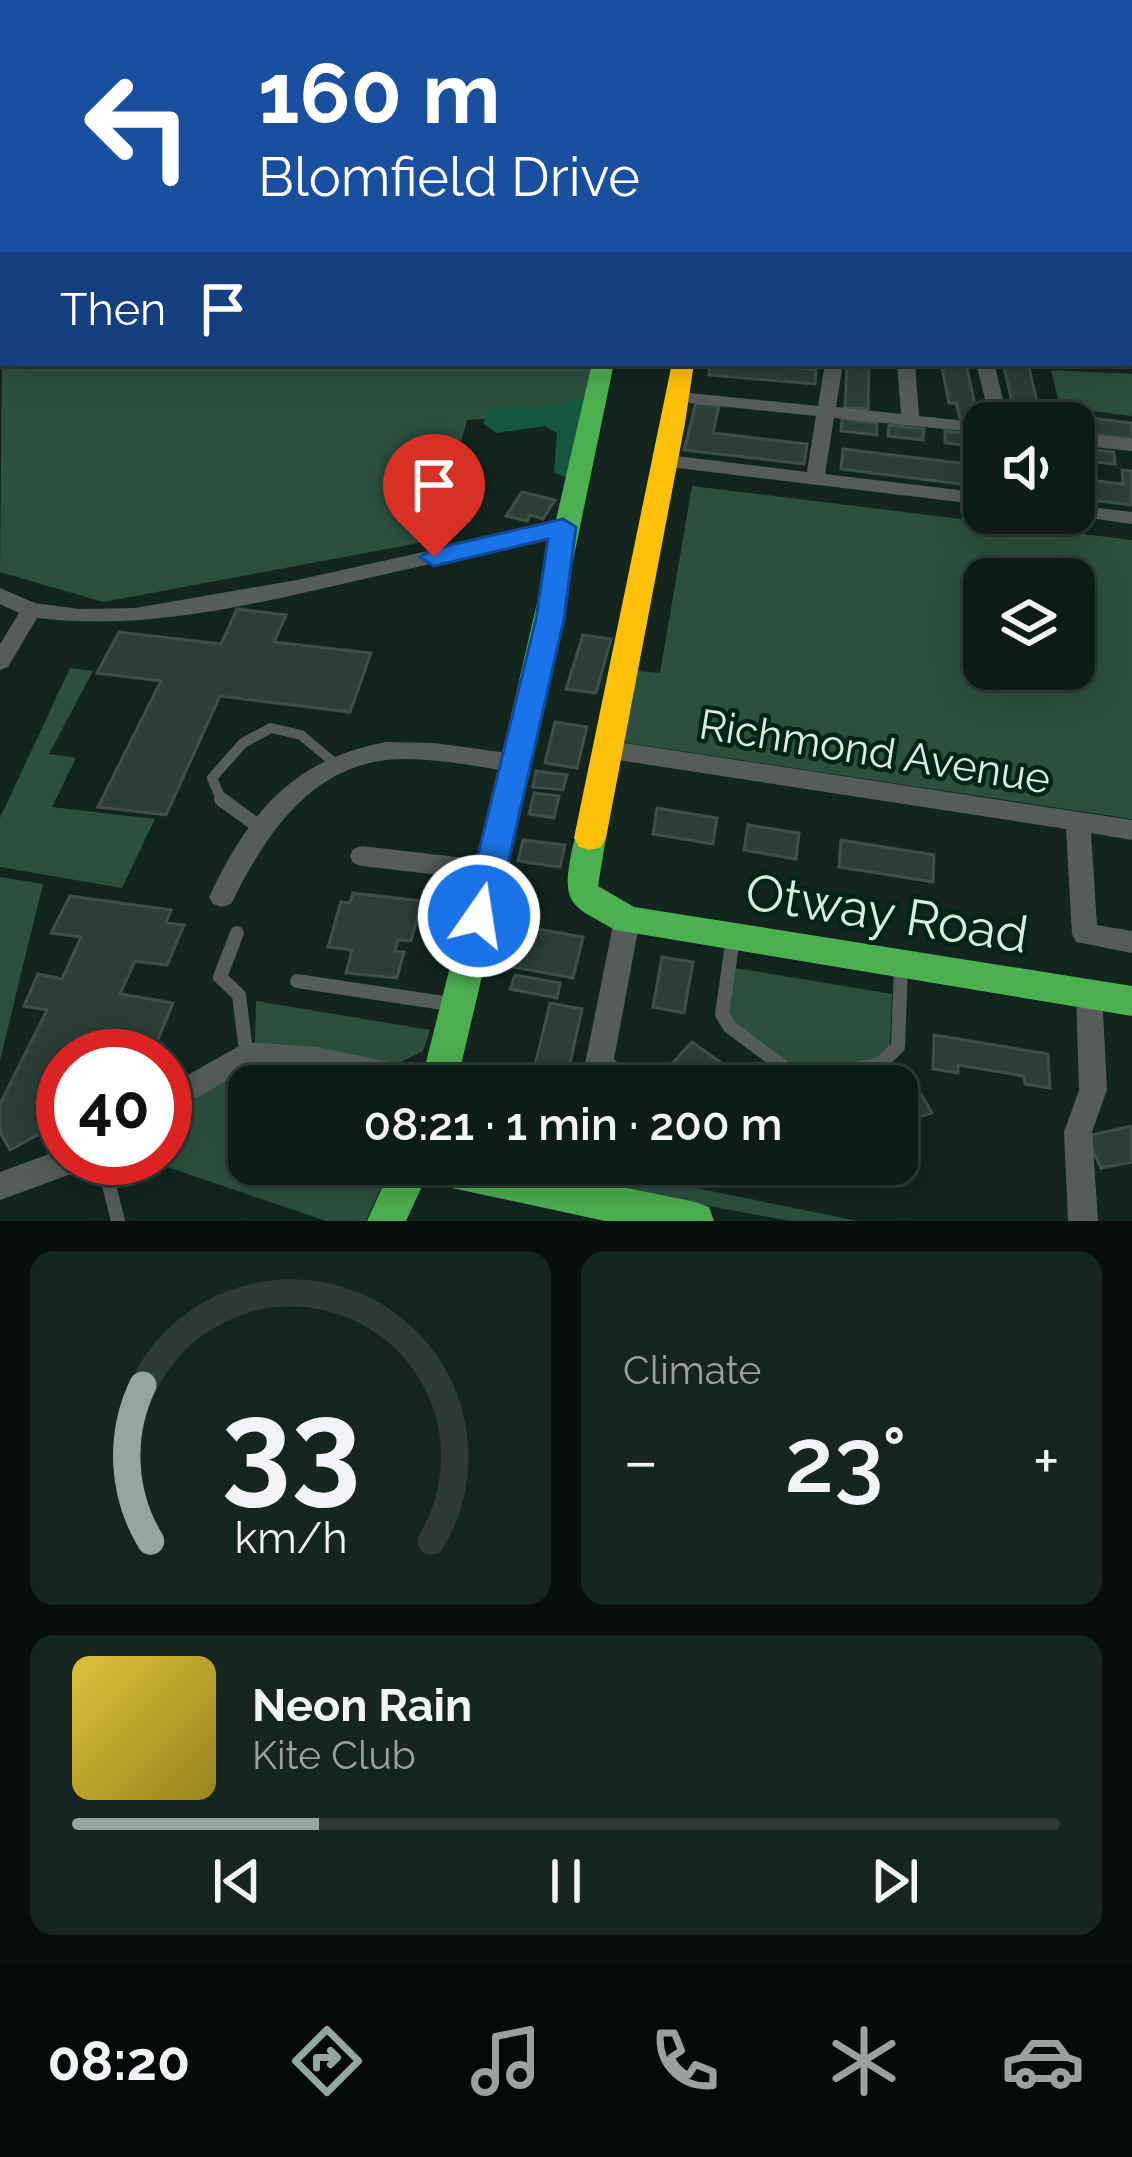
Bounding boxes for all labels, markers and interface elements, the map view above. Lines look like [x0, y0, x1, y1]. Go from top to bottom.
text: 160 m [258, 44, 500, 143]
icon: left [60, 48, 216, 204]
text: Blomfield Drive [258, 145, 640, 209]
icon: arrive [190, 276, 256, 342]
text: Then [60, 283, 166, 336]
map controls [963, 402, 1095, 690]
button: sound [963, 402, 1095, 534]
pin [383, 434, 485, 557]
icon: arrive [401, 452, 467, 518]
button: layers [963, 558, 1095, 690]
street label: Richmond Avenue [696, 700, 1054, 803]
position arrow [416, 853, 542, 979]
street label: Otway Road [742, 861, 1032, 965]
speed limit sign: 40 [36, 1029, 192, 1185]
text: 08:21 · 1 min · 200 m [364, 1098, 782, 1151]
text: Climate [623, 1347, 761, 1393]
text: 33 [221, 1373, 360, 1519]
text: 23° [785, 1407, 907, 1513]
text: − [623, 1422, 659, 1499]
text: + [1033, 1422, 1060, 1499]
text: km/h [234, 1513, 347, 1563]
text: Neon Rain [252, 1679, 472, 1732]
text: Kite Club [252, 1732, 416, 1778]
icon: previous [204, 1848, 270, 1914]
icon: pause [533, 1848, 599, 1914]
icon: next [862, 1848, 928, 1914]
icon: directions [285, 2019, 369, 2103]
icon: music [464, 2019, 548, 2103]
icon: phone [643, 2019, 727, 2103]
icon: climate [822, 2019, 906, 2103]
icon: car [1001, 2019, 1085, 2103]
text: 08:20 [47, 2029, 190, 2093]

